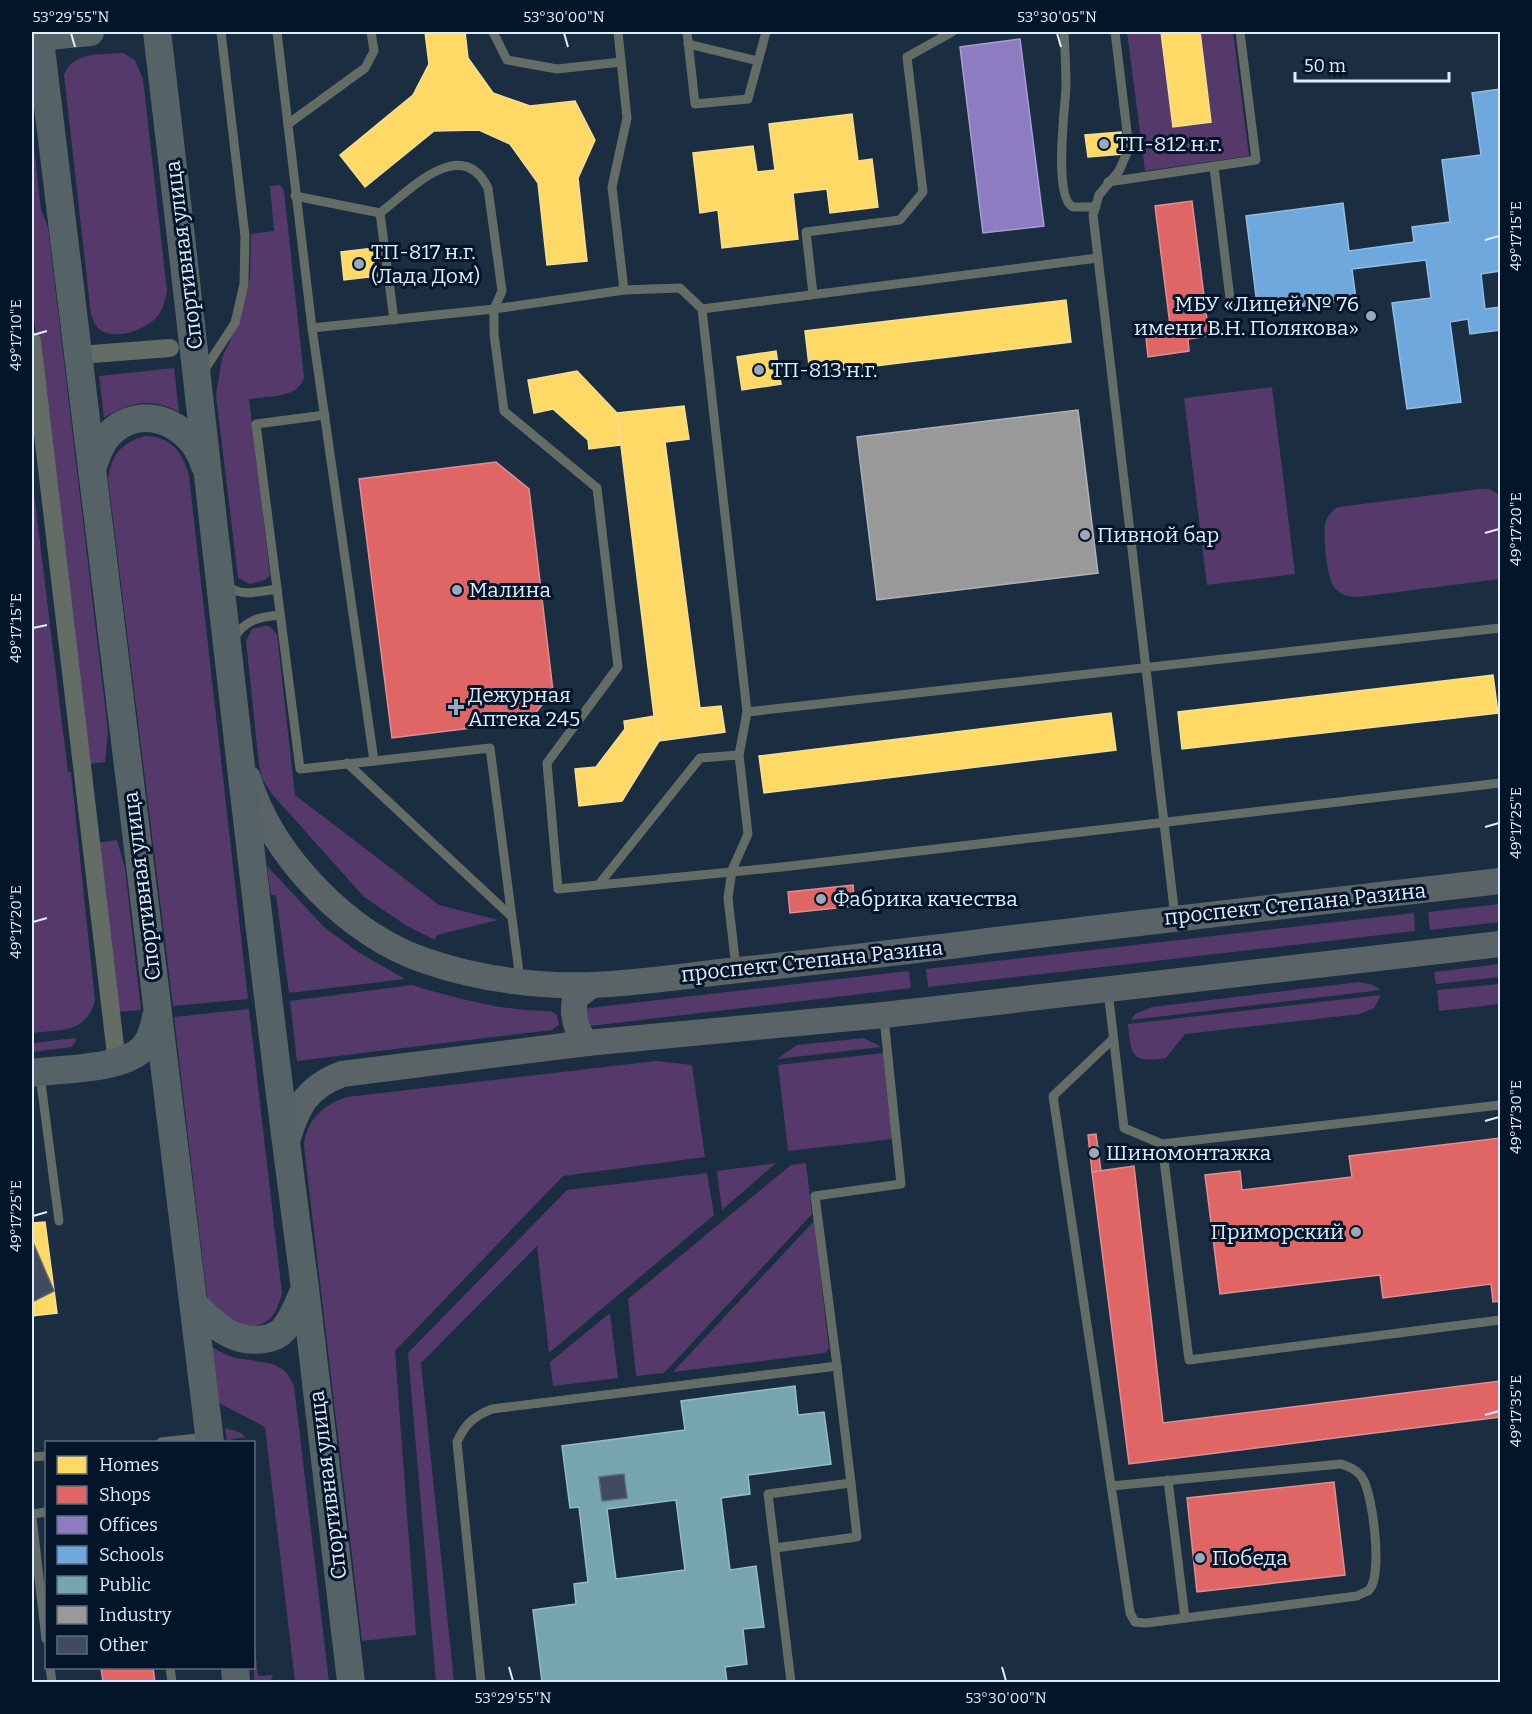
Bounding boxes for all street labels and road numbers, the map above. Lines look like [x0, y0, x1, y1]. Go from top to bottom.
street label: Спортивная улица [159, 159, 208, 351]
street label: Спортивная улица [117, 790, 166, 982]
street label: проспект Степана Разина [1163, 877, 1428, 931]
street label: проспект Степана Разина [680, 934, 945, 988]
street label: Спортивная улица [303, 1389, 352, 1581]

